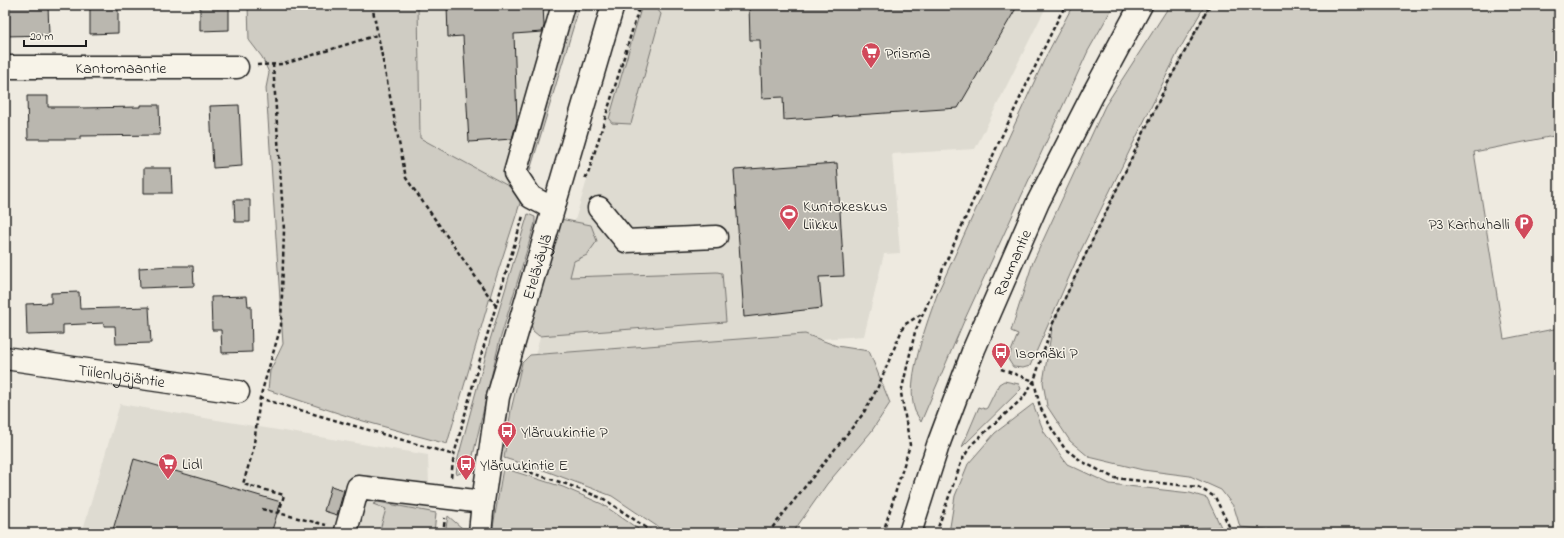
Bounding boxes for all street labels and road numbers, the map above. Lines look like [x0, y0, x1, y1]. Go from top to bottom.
street label: Kantomaantie [75, 57, 167, 81]
street label: Raumantie [988, 225, 1039, 301]
street label: Eteläväylä [517, 232, 559, 303]
street label: Tiilenlyöjäntie [76, 359, 167, 395]

